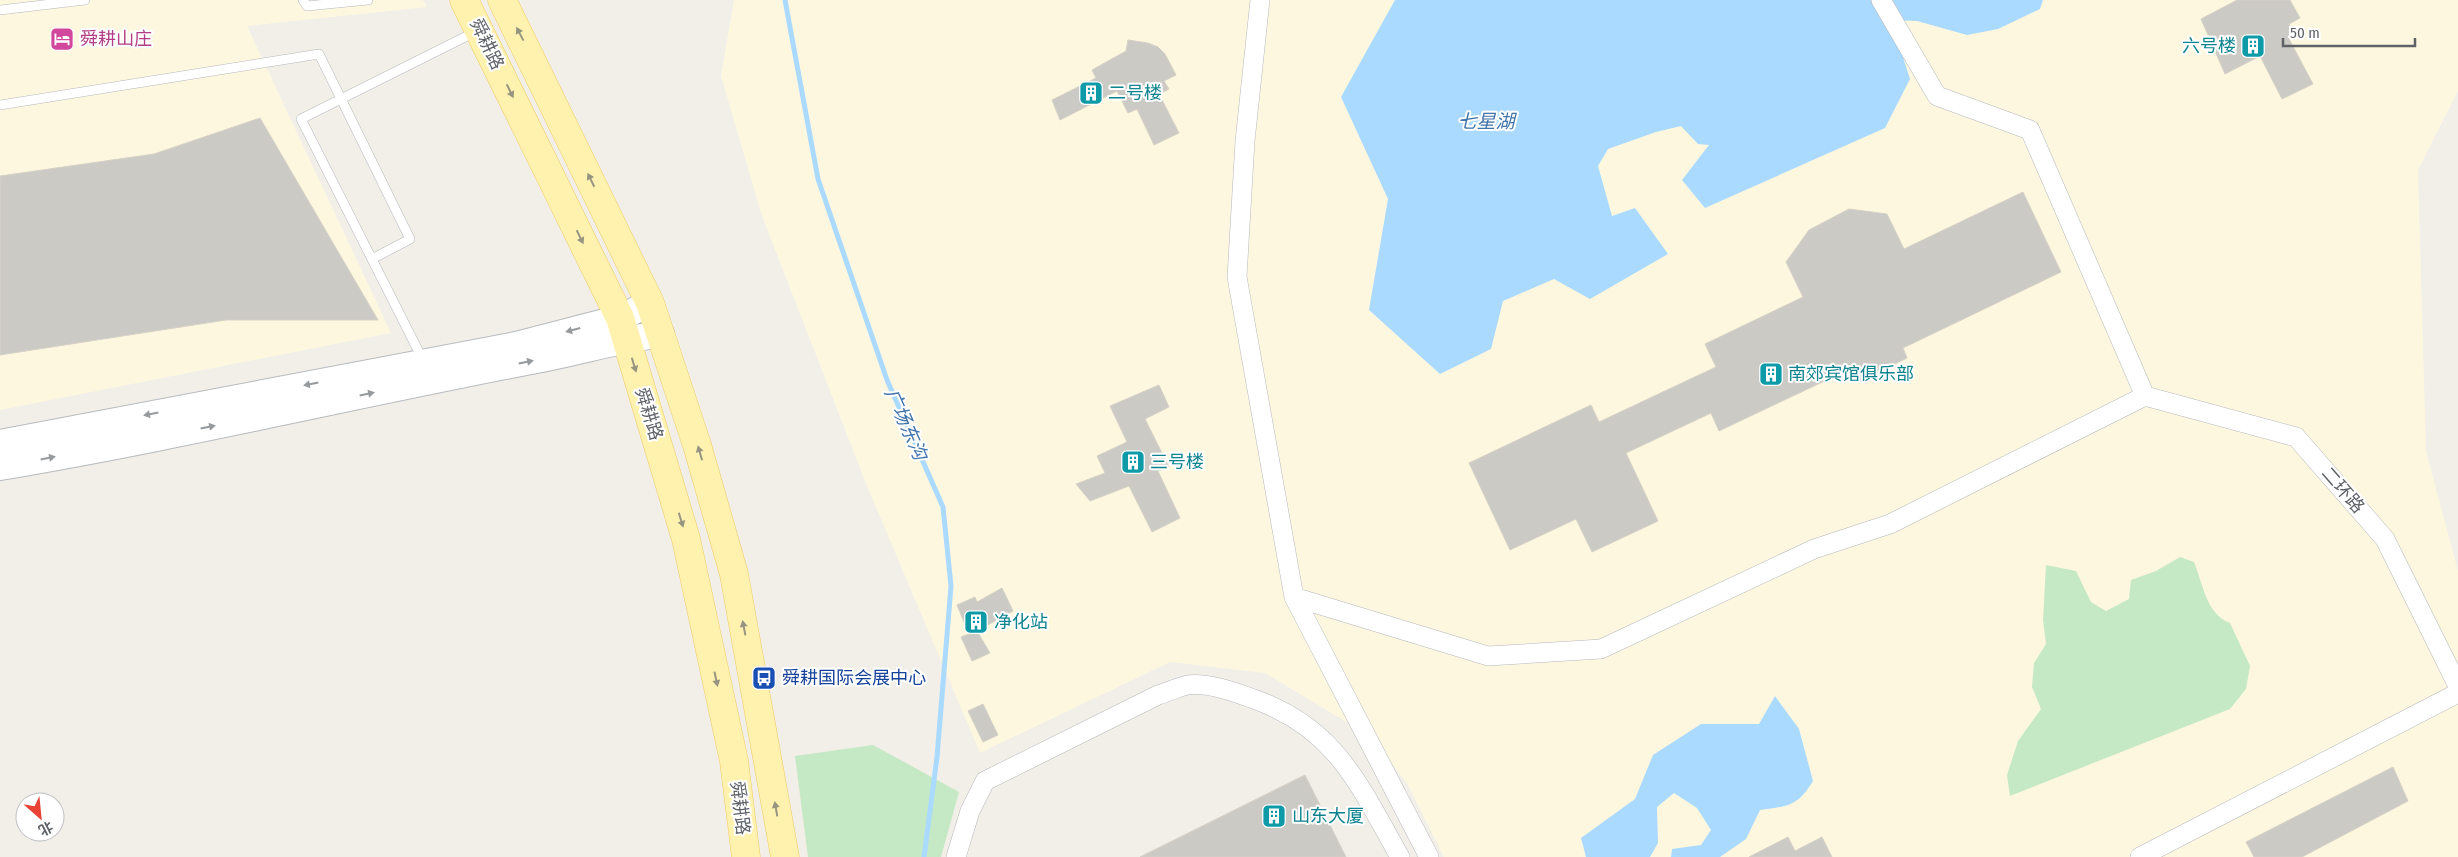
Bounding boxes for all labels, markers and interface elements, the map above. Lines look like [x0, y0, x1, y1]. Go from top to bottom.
street label: 舜耕路 [465, 15, 509, 73]
scale bar [2283, 15, 2416, 47]
text: 50 m [2290, 24, 2320, 42]
hotel icon: 舜耕山庄 [49, 26, 75, 52]
one-way arrow [516, 27, 524, 41]
place label: 舜耕山庄 [80, 28, 152, 50]
building icon: 六号楼 [2240, 33, 2266, 59]
place label: 六号楼 [2182, 35, 2236, 57]
building icon: 二号楼 [1078, 80, 1104, 106]
place label: 二号楼 [1108, 82, 1162, 104]
one-way arrow [505, 83, 514, 98]
water label: 七星湖 [1457, 110, 1517, 133]
one-way arrow [587, 173, 595, 187]
one-way arrow [577, 230, 585, 244]
one-way arrow [565, 327, 580, 335]
one-way arrow [630, 357, 638, 372]
one-way arrow [518, 358, 534, 366]
building icon: 南郊宾馆俱乐部 [1758, 361, 1784, 387]
place label: 南郊宾馆俱乐部 [1788, 363, 1914, 385]
one-way arrow [302, 380, 318, 388]
street label: 舜耕路 [631, 385, 667, 443]
water label: 广场东沟 [880, 385, 933, 465]
one-way arrow [359, 390, 374, 398]
one-way arrow [143, 411, 159, 419]
one-way arrow [200, 423, 216, 431]
one-way arrow [695, 446, 703, 461]
building icon: 三号楼 [1120, 449, 1146, 475]
place label: 三号楼 [1150, 451, 1204, 473]
one-way arrow [40, 454, 56, 462]
street label: 二环路 [2317, 462, 2369, 518]
one-way arrow [677, 513, 685, 528]
building icon: 净化站 [963, 609, 989, 635]
place label: 净化站 [994, 611, 1048, 633]
one-way arrow [740, 620, 748, 635]
bus stop icon: 舜耕国际会展中心 [751, 665, 777, 691]
place label: 舜耕国际会展中心 [782, 667, 926, 689]
one-way arrow [712, 671, 720, 686]
street label: 舜耕路 [726, 780, 754, 836]
north arrow [15, 792, 65, 842]
one-way arrow [772, 801, 780, 817]
building icon: 山东大厦 [1261, 803, 1287, 829]
place label: 山东大厦 [1292, 805, 1364, 827]
text: 北 [36, 817, 56, 839]

